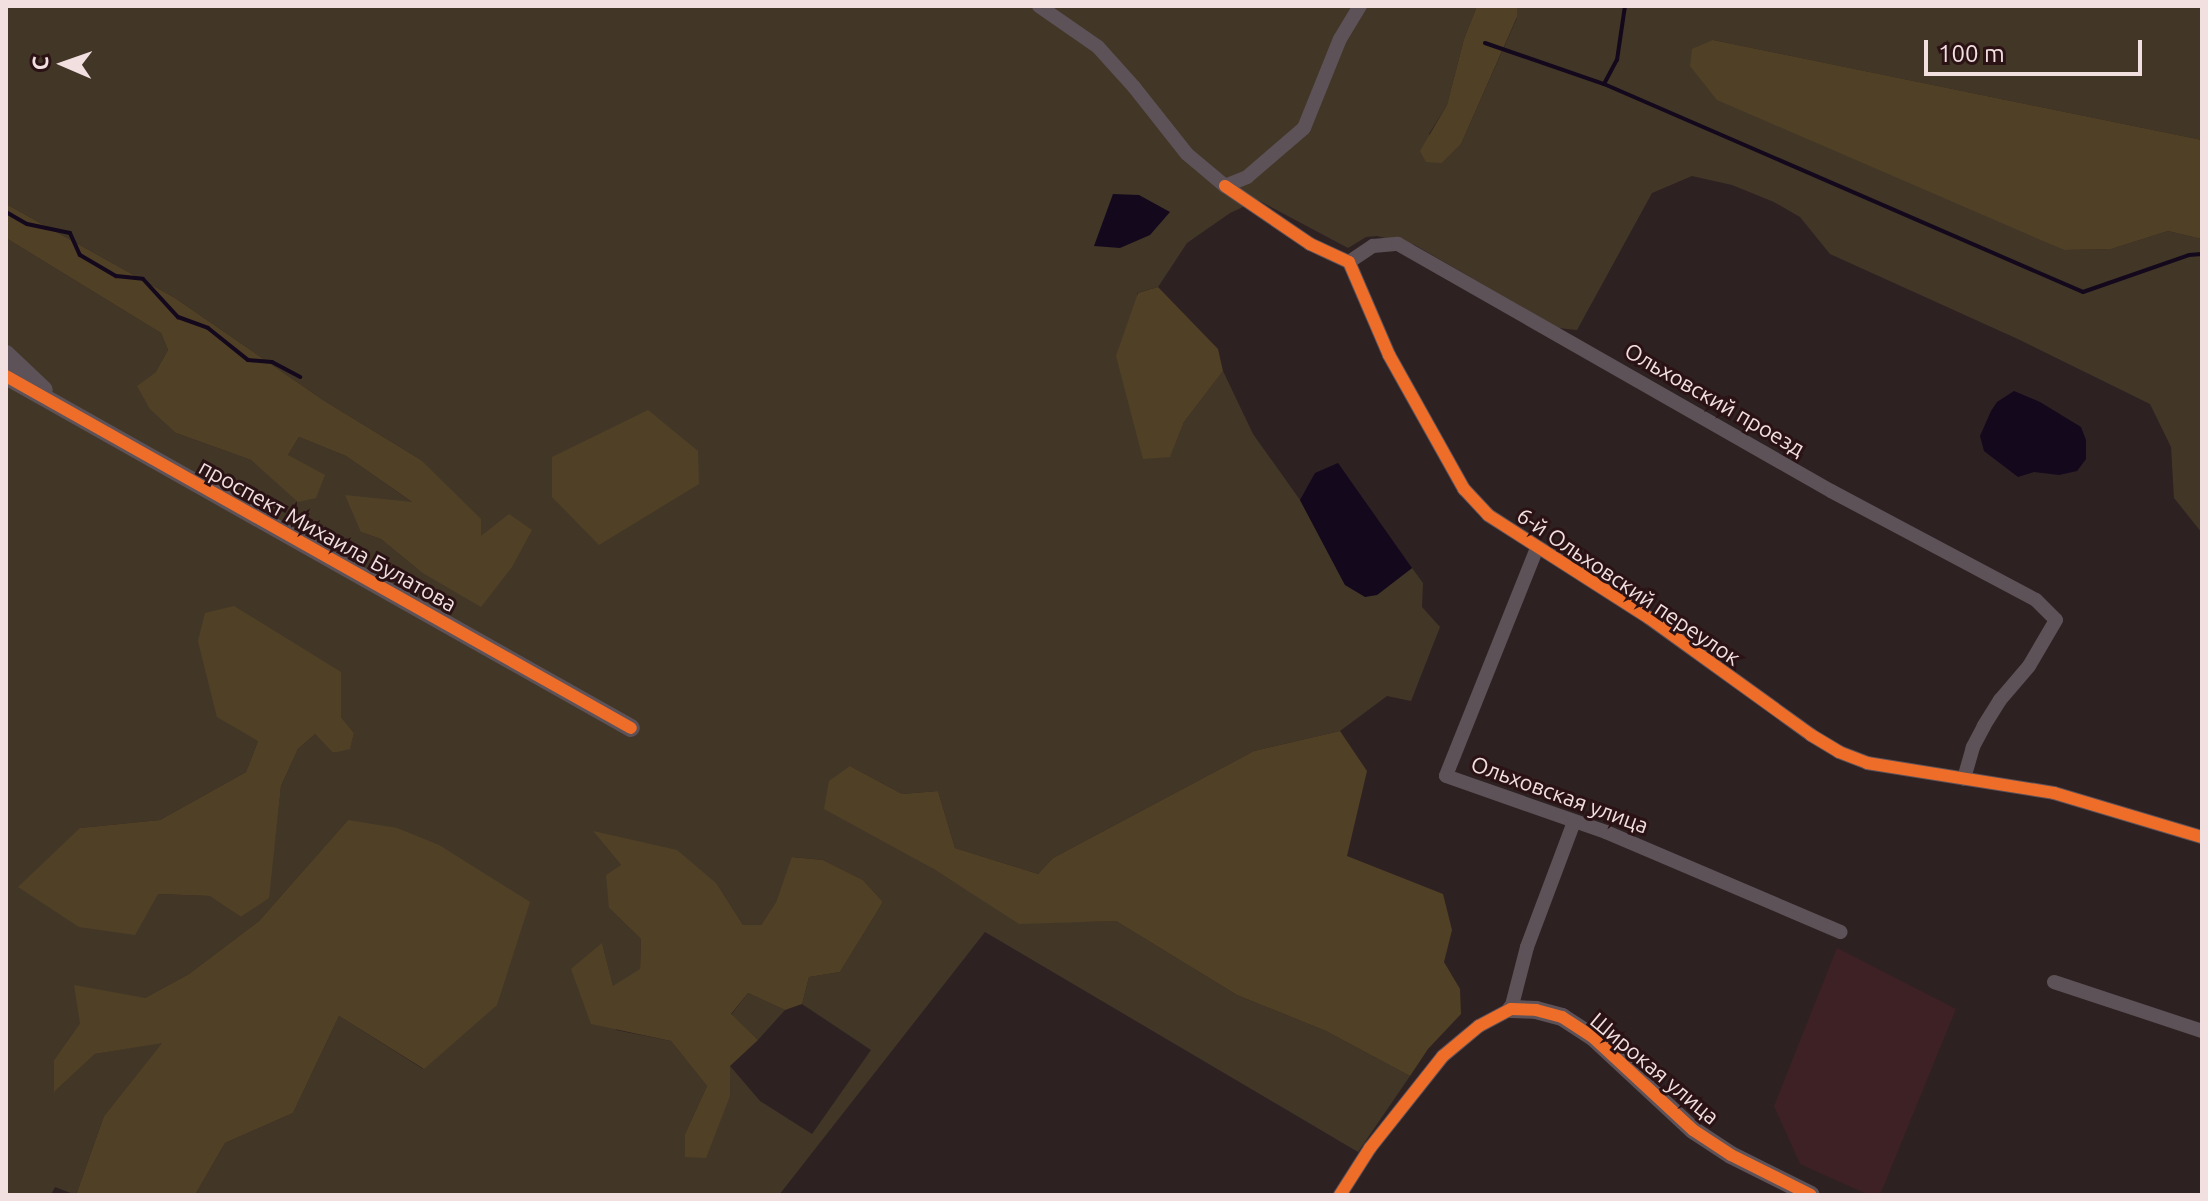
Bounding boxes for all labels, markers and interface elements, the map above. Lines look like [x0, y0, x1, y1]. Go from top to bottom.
north arrow [24, 24, 104, 104]
scale bar [1928, 24, 2146, 74]
text: 100 m [1938, 40, 2005, 67]
text: С [27, 56, 52, 71]
street label: Ольховский проезд [1620, 337, 1810, 461]
street label: проспект Михаила Булатова [195, 453, 461, 617]
street label: 6-й Ольховский переулок [1512, 501, 1746, 671]
street label: Ольховская улица [1468, 750, 1652, 838]
street label: Широкая улица [1585, 1007, 1725, 1129]

